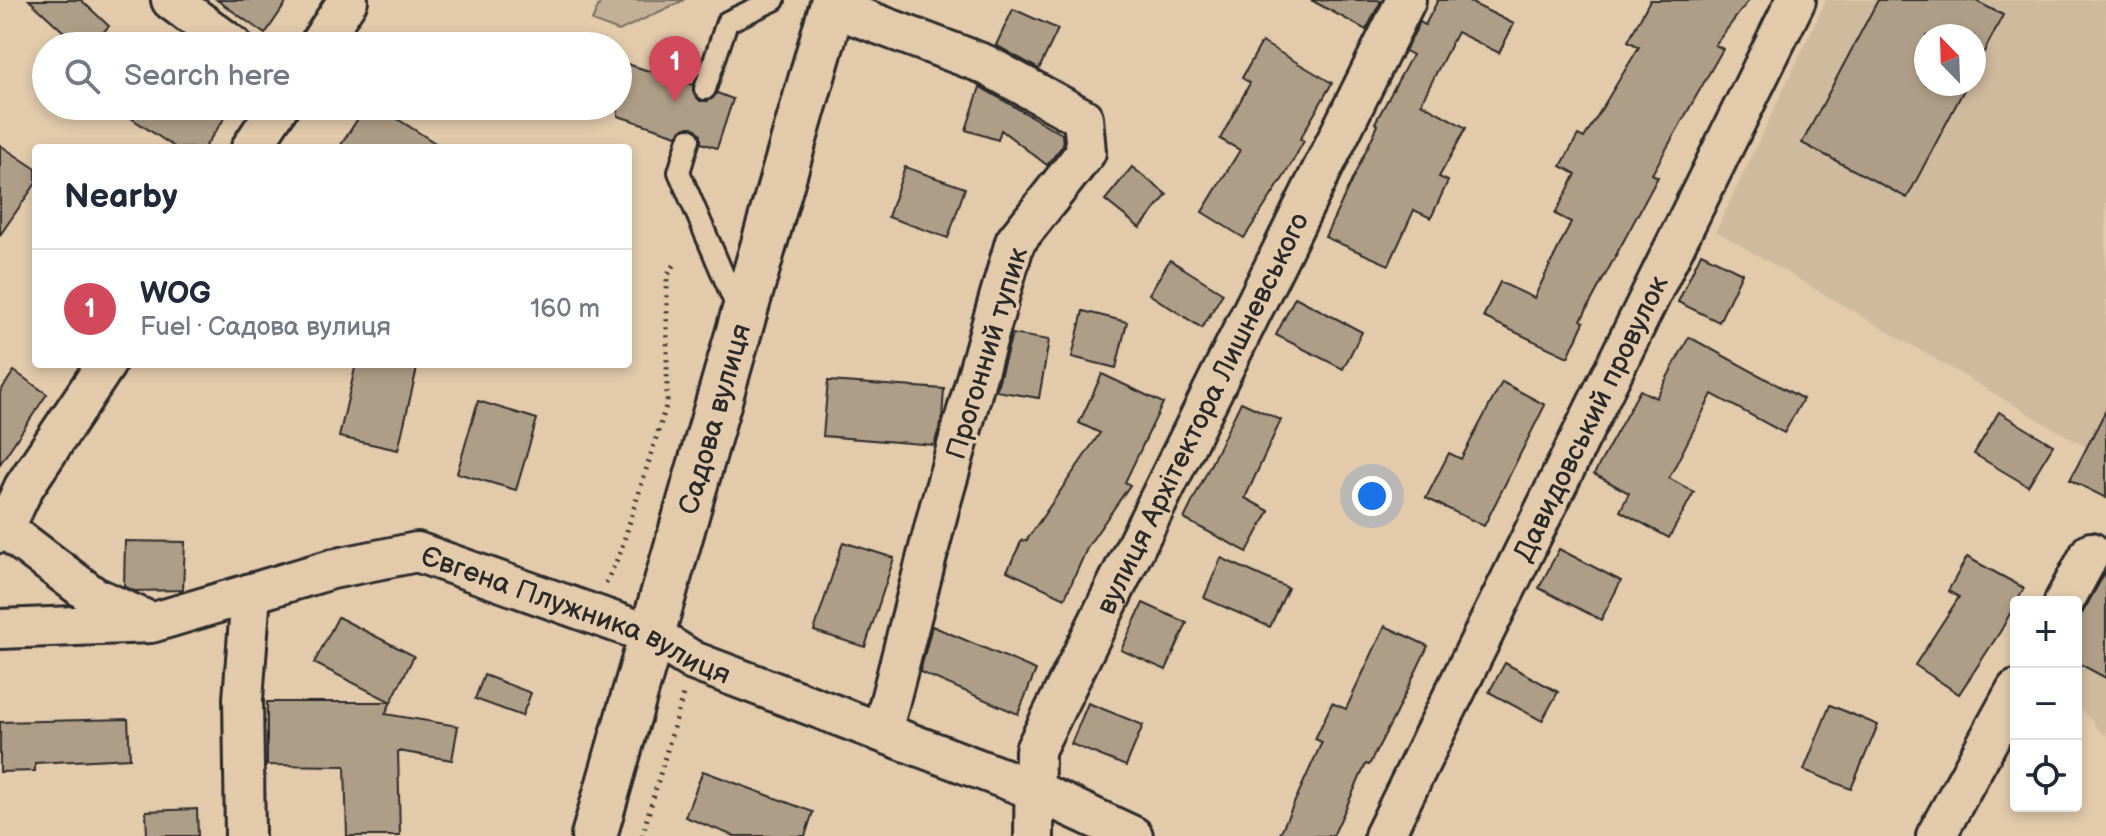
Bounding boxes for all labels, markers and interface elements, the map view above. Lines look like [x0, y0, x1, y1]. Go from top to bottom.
north arrow [1914, 24, 1986, 96]
search box [32, 32, 632, 120]
pin: 1 [649, 36, 701, 102]
icon: search [60, 54, 104, 98]
text: Search here [124, 58, 290, 94]
text: Nearby [64, 176, 178, 217]
street label: вулиця Архітектора Лишневського [1090, 207, 1316, 620]
street label: Прогонний тупик [940, 243, 1035, 463]
street label: Давидовський провулок [1507, 270, 1676, 567]
text: WOG [140, 276, 211, 312]
text: 1 [85, 294, 95, 325]
text: 160 m [530, 294, 600, 325]
text: Fuel · Садова вулиця [140, 312, 391, 343]
street label: Садова вулиця [672, 320, 758, 519]
your location [1352, 476, 1392, 516]
street label: Євгена Плужника вулиця [417, 540, 735, 692]
map controls [2010, 596, 2082, 812]
button: + [2010, 596, 2082, 668]
button: − [2010, 668, 2082, 740]
button: locate [2010, 740, 2082, 812]

